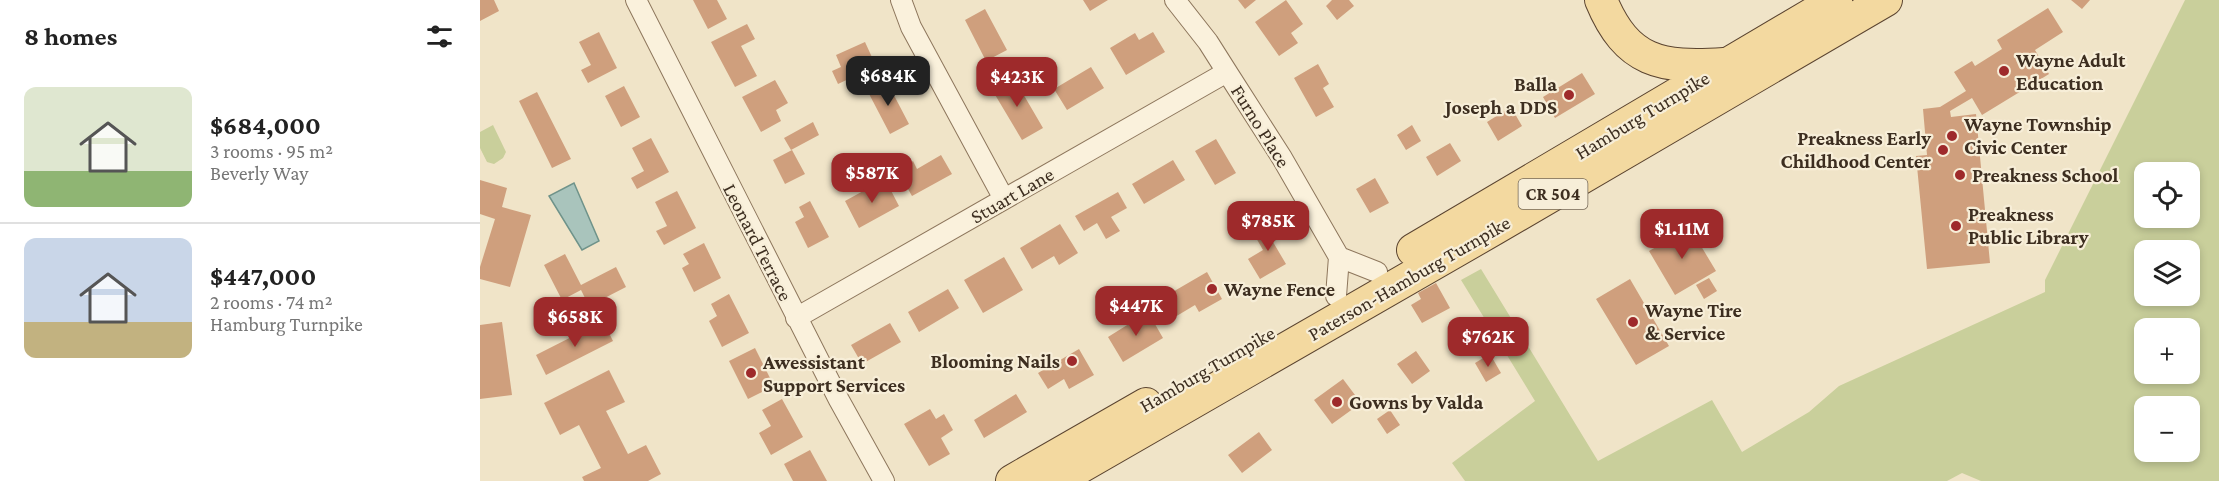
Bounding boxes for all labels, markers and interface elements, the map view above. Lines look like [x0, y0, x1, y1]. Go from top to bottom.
icon: filters [423, 20, 456, 53]
text: 8 homes [24, 22, 117, 51]
place label: Wayne Adult Education [2015, 49, 2126, 94]
pin: $684K [846, 56, 930, 107]
pin: $423K [975, 57, 1059, 108]
text: $684K [860, 64, 916, 86]
marker: Wayne Adult Education [1997, 64, 2011, 78]
text: $423K [990, 65, 1044, 87]
street label: Hamburg Turnpike [1571, 66, 1714, 165]
place label: Balla Joseph a DDS [1443, 73, 1557, 118]
street label: Furno Place [1227, 81, 1295, 172]
marker: Balla Joseph a DDS [1562, 88, 1576, 102]
icon: home [72, 111, 144, 183]
text: $684,000 [210, 111, 321, 140]
place label: Wayne Township Civic Center [1963, 113, 2112, 158]
place label: Preakness Early Childhood Center [1781, 127, 1931, 172]
marker: Wayne Township Civic Center [1945, 129, 1959, 143]
text: 3 rooms · 95 m² [210, 140, 333, 162]
marker: Preakness Early Childhood Center [1936, 143, 1950, 157]
pin: $587K [830, 153, 914, 204]
text: $587K [845, 161, 899, 183]
text: Beverly Way [210, 162, 309, 184]
street label: Stuart Lane [967, 162, 1058, 228]
map controls [2134, 162, 2200, 462]
button: locate [2134, 162, 2200, 228]
place label: Preakness School [1972, 164, 2119, 186]
marker: Preakness School [1953, 168, 1967, 182]
road number: CR 504 [1518, 179, 1588, 209]
street label: Leonard Terrace [719, 180, 797, 304]
pin: $785K [1226, 201, 1310, 252]
place label: Preakness Public Library [1968, 203, 2089, 248]
text: $785K [1241, 209, 1295, 231]
pin: $1.11M [1633, 209, 1731, 260]
street label: Paterson-Hamburg Turnpike [1304, 211, 1515, 346]
text: $1.11M [1654, 217, 1710, 239]
marker: Preakness Public Library [1949, 219, 1963, 233]
button: layers [2134, 240, 2200, 306]
icon: home [72, 262, 144, 334]
text: $447,000 [210, 262, 316, 291]
place label: Wayne Fence [1223, 278, 1335, 300]
marker: Wayne Fence [1205, 282, 1219, 296]
pin: $447K [1094, 286, 1178, 337]
text: 2 rooms · 74 m² [210, 291, 332, 313]
text: $447K [1109, 294, 1163, 316]
pin: $658K [533, 297, 617, 348]
place label: Wayne Tire & Service [1644, 299, 1742, 344]
text: $658K [548, 305, 602, 327]
text: Hamburg Turnpike [210, 313, 363, 335]
marker: Wayne Tire & Service [1626, 315, 1640, 329]
pin: $762K [1446, 317, 1530, 368]
button: + [2134, 318, 2200, 384]
street label: Hamburg Turnpike [1135, 321, 1279, 418]
text: $762K [1462, 325, 1514, 347]
place label: Blooming Nails [931, 350, 1060, 372]
place label: Awessistant Support Services [762, 351, 905, 396]
marker: Blooming Nails [1065, 354, 1079, 368]
marker: Awessistant Support Services [744, 366, 758, 380]
place label: Gowns by Valda [1349, 391, 1483, 413]
marker: Gowns by Valda [1330, 395, 1344, 409]
button: − [2134, 396, 2200, 462]

